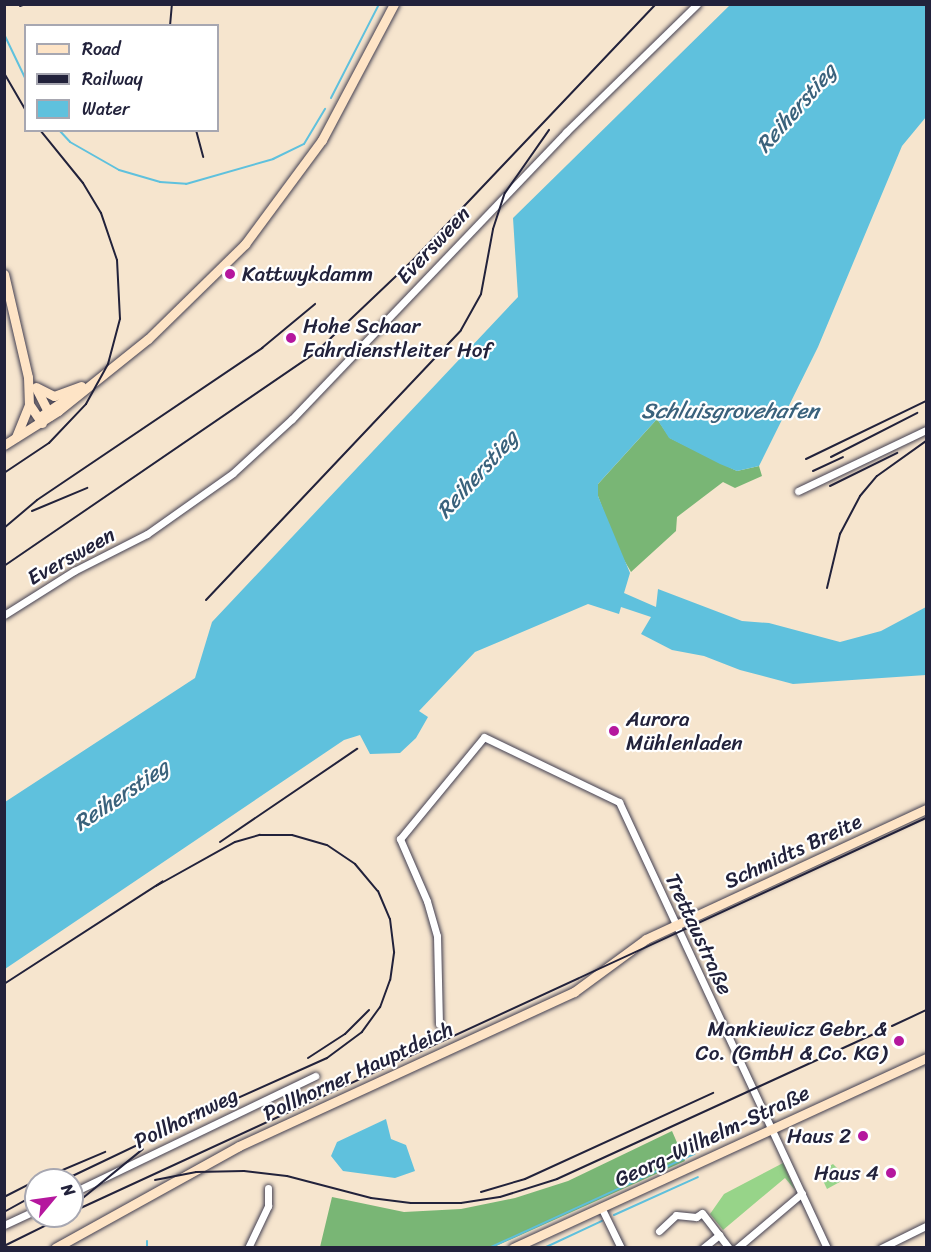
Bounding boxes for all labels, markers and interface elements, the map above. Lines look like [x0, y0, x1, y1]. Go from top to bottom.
legend [24, 24, 219, 132]
text: Road [82, 33, 121, 65]
water label: Reiherstieg [750, 58, 842, 158]
text: Railway [82, 63, 143, 95]
text: Water [82, 93, 129, 125]
street label: Eversween [391, 201, 475, 289]
place label: Kattwykdamm [242, 261, 373, 287]
marker: Kattwykdamm [223, 267, 237, 281]
place label: Hohe Schaar Fahrdienstleiter Hof [303, 313, 492, 363]
marker: Hohe Schaar Fahrdienstleiter Hof [284, 331, 298, 345]
water label: Schluisgrovehafen [641, 398, 819, 424]
water label: Reiherstieg [431, 425, 523, 523]
street label: Eversween [23, 522, 119, 590]
place label: Aurora Mühlenladen [626, 706, 743, 756]
marker: Aurora Mühlenladen [607, 724, 621, 738]
water label: Reiherstieg [68, 754, 174, 836]
street label: Schmidts Breite [720, 808, 866, 894]
street label: Trettaustraße [660, 869, 738, 999]
street label: Pollhorner Hauptdeich [259, 1016, 457, 1126]
place label: Mankiewicz Gebr. & Co. (GmbH & Co. KG) [696, 1016, 887, 1066]
marker: Mankiewicz Gebr. & Co. (GmbH & Co. KG) [892, 1034, 906, 1048]
street label: Georg-Wilhelm-Straße [611, 1080, 813, 1192]
street label: Pollhornweg [130, 1082, 242, 1154]
place label: Haus 2 [787, 1123, 851, 1149]
marker: Haus 2 [856, 1129, 870, 1143]
place label: Haus 4 [814, 1160, 879, 1186]
marker: Haus 4 [884, 1166, 898, 1180]
north arrow [24, 1168, 84, 1228]
text: N [53, 1178, 84, 1202]

